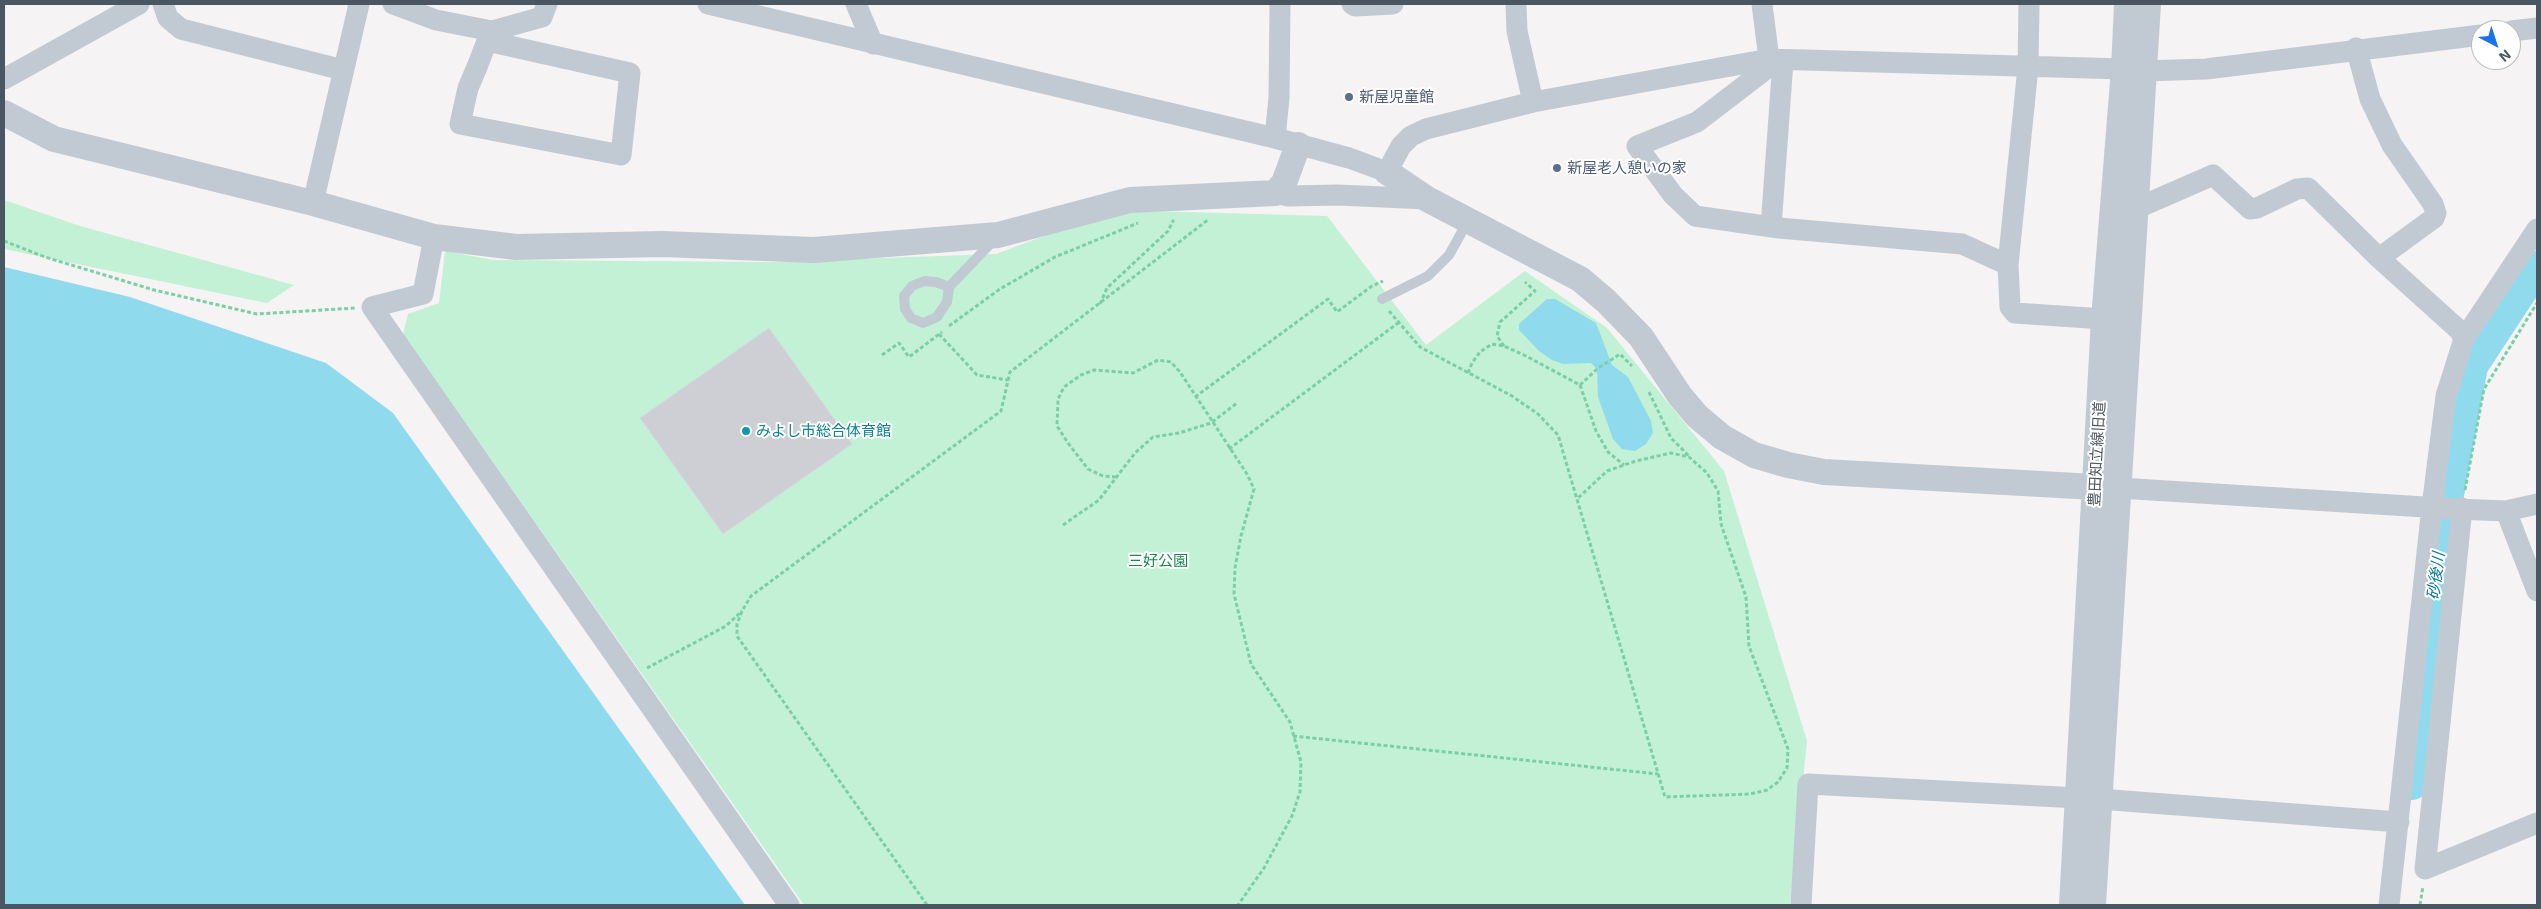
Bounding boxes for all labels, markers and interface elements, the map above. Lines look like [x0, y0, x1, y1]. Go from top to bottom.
north arrow [2471, 20, 2521, 70]
text: N [2496, 46, 2515, 66]
place label: 新屋児童館 [1359, 88, 1434, 106]
marker: 新屋児童館 [1343, 91, 1355, 103]
place label: 新屋老人憩いの家 [1567, 159, 1687, 177]
marker: 新屋老人憩いの家 [1551, 162, 1563, 174]
street label: 豊田知立線旧道 [2085, 401, 2109, 507]
place label: みよし市総合体育館 [756, 422, 891, 440]
marker: みよし市総合体育館 [740, 425, 752, 437]
water label: 砂後川 [2424, 551, 2448, 601]
park label: 三好公園 [1128, 552, 1188, 570]

